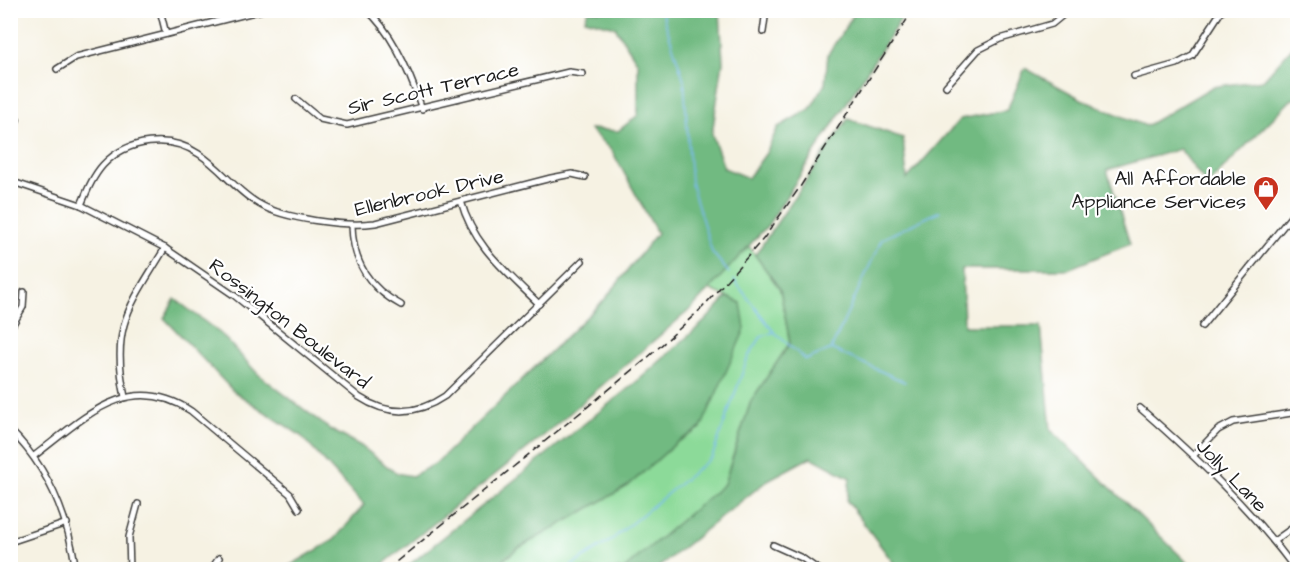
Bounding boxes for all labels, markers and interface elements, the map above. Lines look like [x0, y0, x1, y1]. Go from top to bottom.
street label: Sir Scott Terrace [345, 56, 522, 122]
street label: Ellenbrook Drive [352, 162, 507, 224]
place label: All Affordable Appliance Services [1071, 165, 1246, 216]
shop icon: All Affordable Appliance Services [1251, 174, 1281, 212]
street label: Rossington Boulevard [202, 252, 376, 396]
street label: Jolly Lane [1189, 433, 1273, 519]

